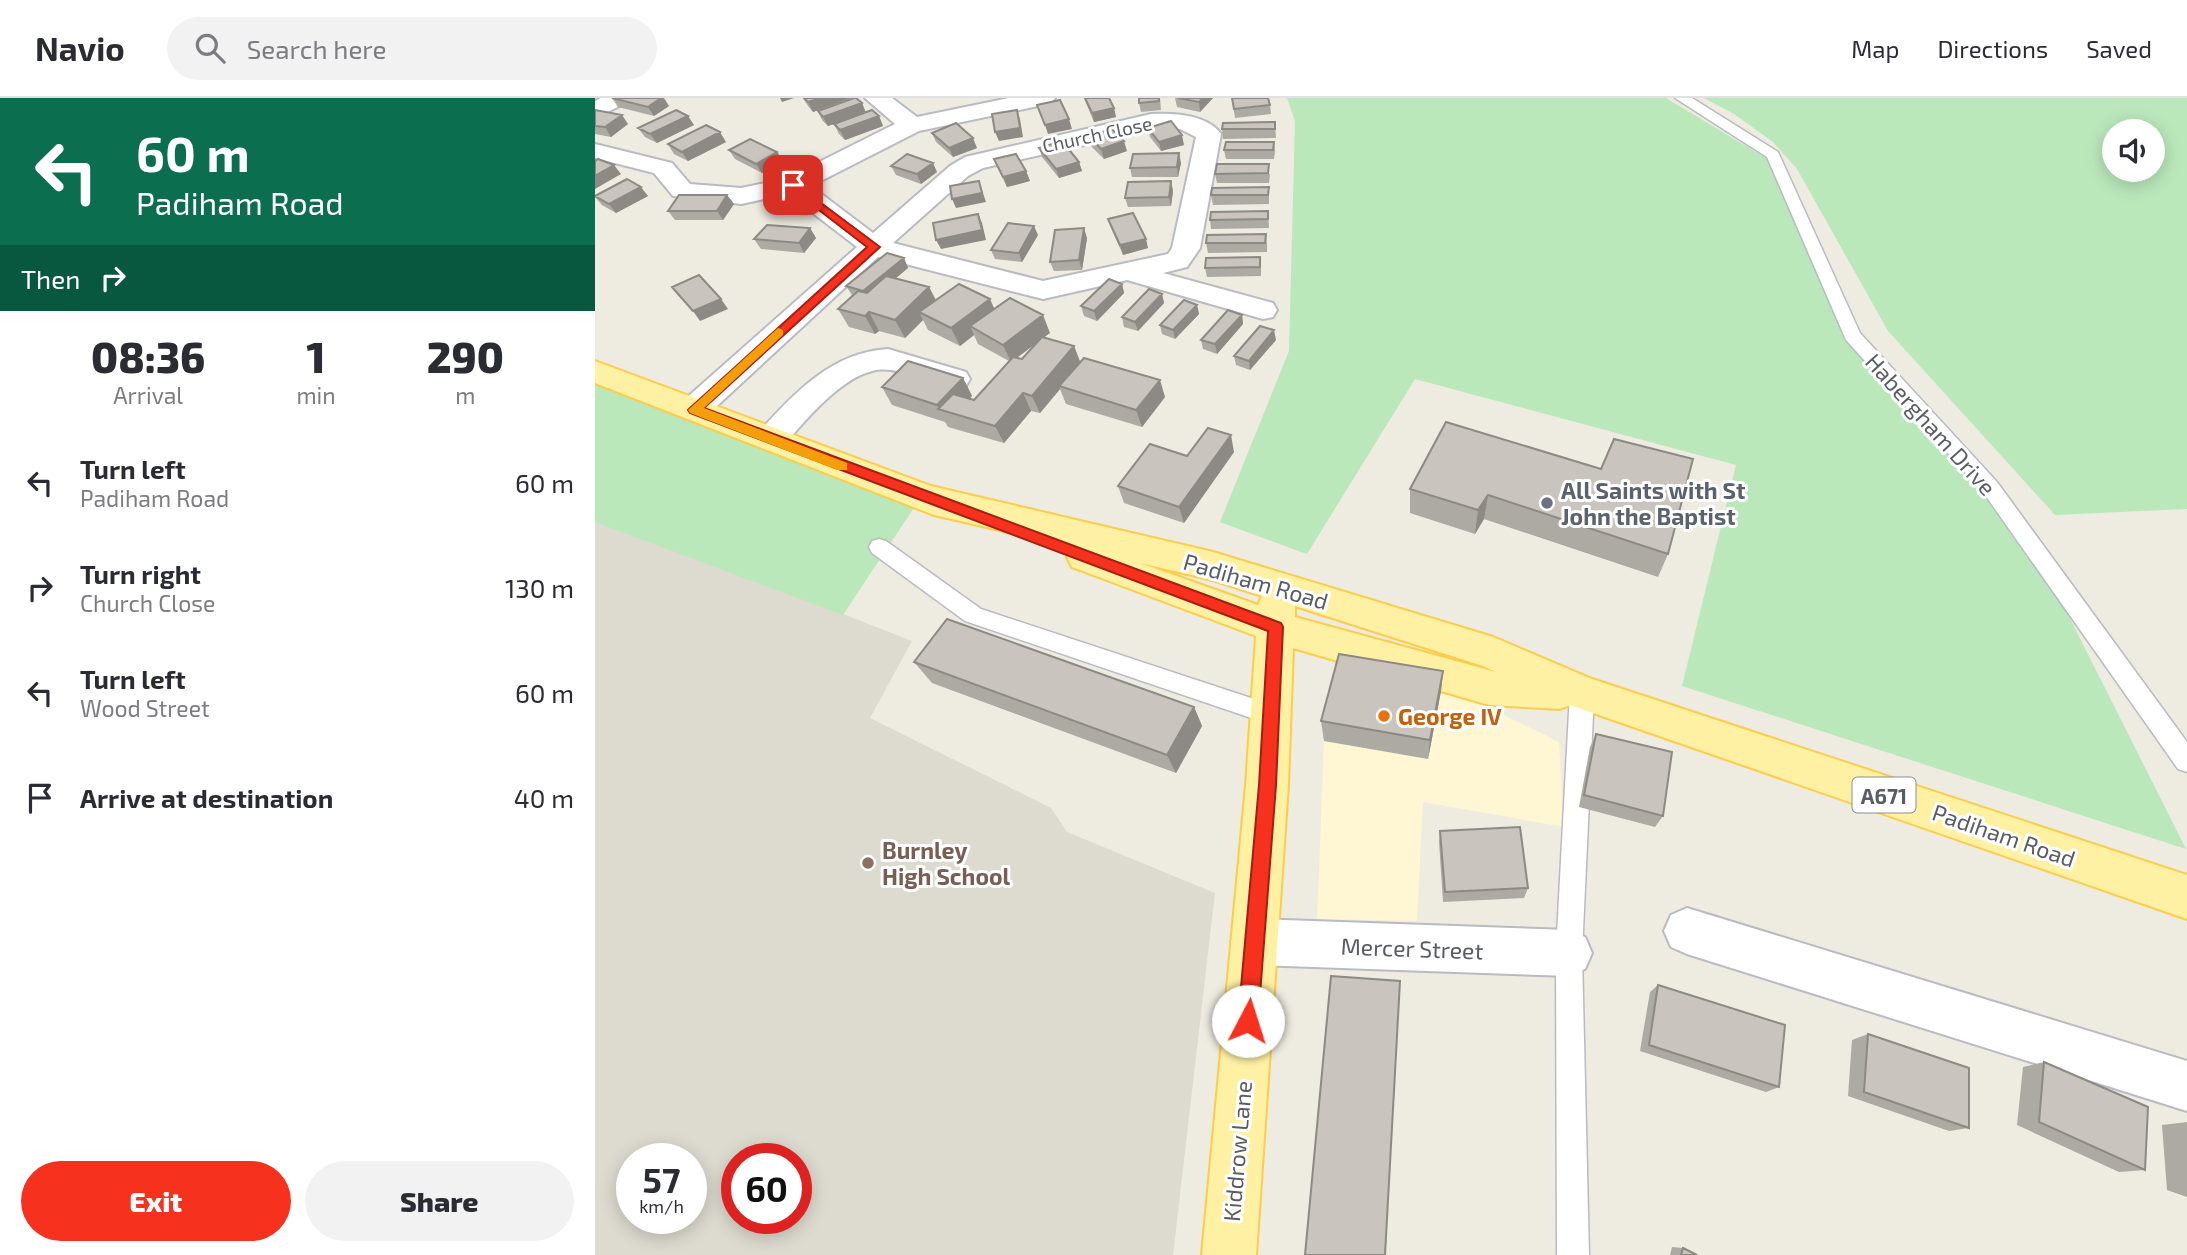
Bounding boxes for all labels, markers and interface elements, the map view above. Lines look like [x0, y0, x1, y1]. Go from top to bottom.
search box [167, 17, 657, 80]
text: Navio [35, 28, 125, 68]
icon: search [191, 29, 229, 67]
text: Search here [247, 33, 386, 64]
text: Map [1851, 34, 1899, 63]
text: Directions [1937, 34, 2048, 63]
text: Saved [2086, 34, 2152, 63]
street label: Church Close [1040, 111, 1154, 157]
map controls [2102, 119, 2165, 182]
button: sound [2102, 119, 2165, 182]
text: 60 m [136, 123, 250, 182]
icon: left [21, 126, 112, 217]
pin [763, 155, 823, 215]
icon: arrive [774, 166, 812, 204]
text: Padiham Road [136, 183, 344, 221]
icon: right [94, 259, 132, 297]
text: Then [21, 263, 80, 294]
text: 08:36 [91, 331, 205, 381]
text: 1 [307, 331, 325, 381]
text: 290 [427, 331, 504, 381]
street label: Habergham Drive [1860, 347, 2002, 501]
text: Arrival [113, 381, 183, 409]
text: min [296, 381, 336, 409]
text: m [455, 381, 475, 409]
text: Turn left [80, 453, 186, 484]
icon: left [21, 464, 59, 502]
text: 60 m [515, 467, 574, 498]
place label: All Saints with St John the Baptist [1561, 476, 1745, 530]
text: Padiham Road [80, 484, 229, 512]
marker: All Saints with St John the Baptist [1539, 495, 1555, 511]
street label: Padiham Road [1180, 547, 1332, 615]
text: Turn right [80, 558, 201, 589]
icon: right [21, 569, 59, 607]
text: 130 m [505, 572, 574, 603]
text: Church Close [80, 589, 215, 617]
text: Turn left [80, 663, 186, 694]
icon: left [21, 674, 59, 712]
text: 60 m [515, 677, 574, 708]
text: Wood Street [80, 694, 210, 722]
place label: George IV [1398, 702, 1502, 730]
marker: George IV [1376, 708, 1392, 724]
road number: A671 [1853, 778, 1915, 812]
icon: arrive [21, 779, 59, 817]
text: Arrive at destination [80, 782, 333, 813]
text: 40 m [514, 782, 574, 813]
street label: Padiham Road [1929, 797, 2079, 873]
place label: Burnley High School [882, 836, 1011, 890]
marker: Burnley High School [860, 855, 876, 871]
street label: Mercer Street [1340, 932, 1484, 964]
position arrow [1211, 984, 1285, 1058]
street label: Kiddrow Lane [1217, 1079, 1257, 1223]
speed limit sign: 60 [721, 1143, 812, 1234]
text: 57 [643, 1158, 680, 1200]
button: Exit [21, 1161, 291, 1241]
button: Share [305, 1161, 574, 1241]
text: km/h [639, 1195, 684, 1217]

